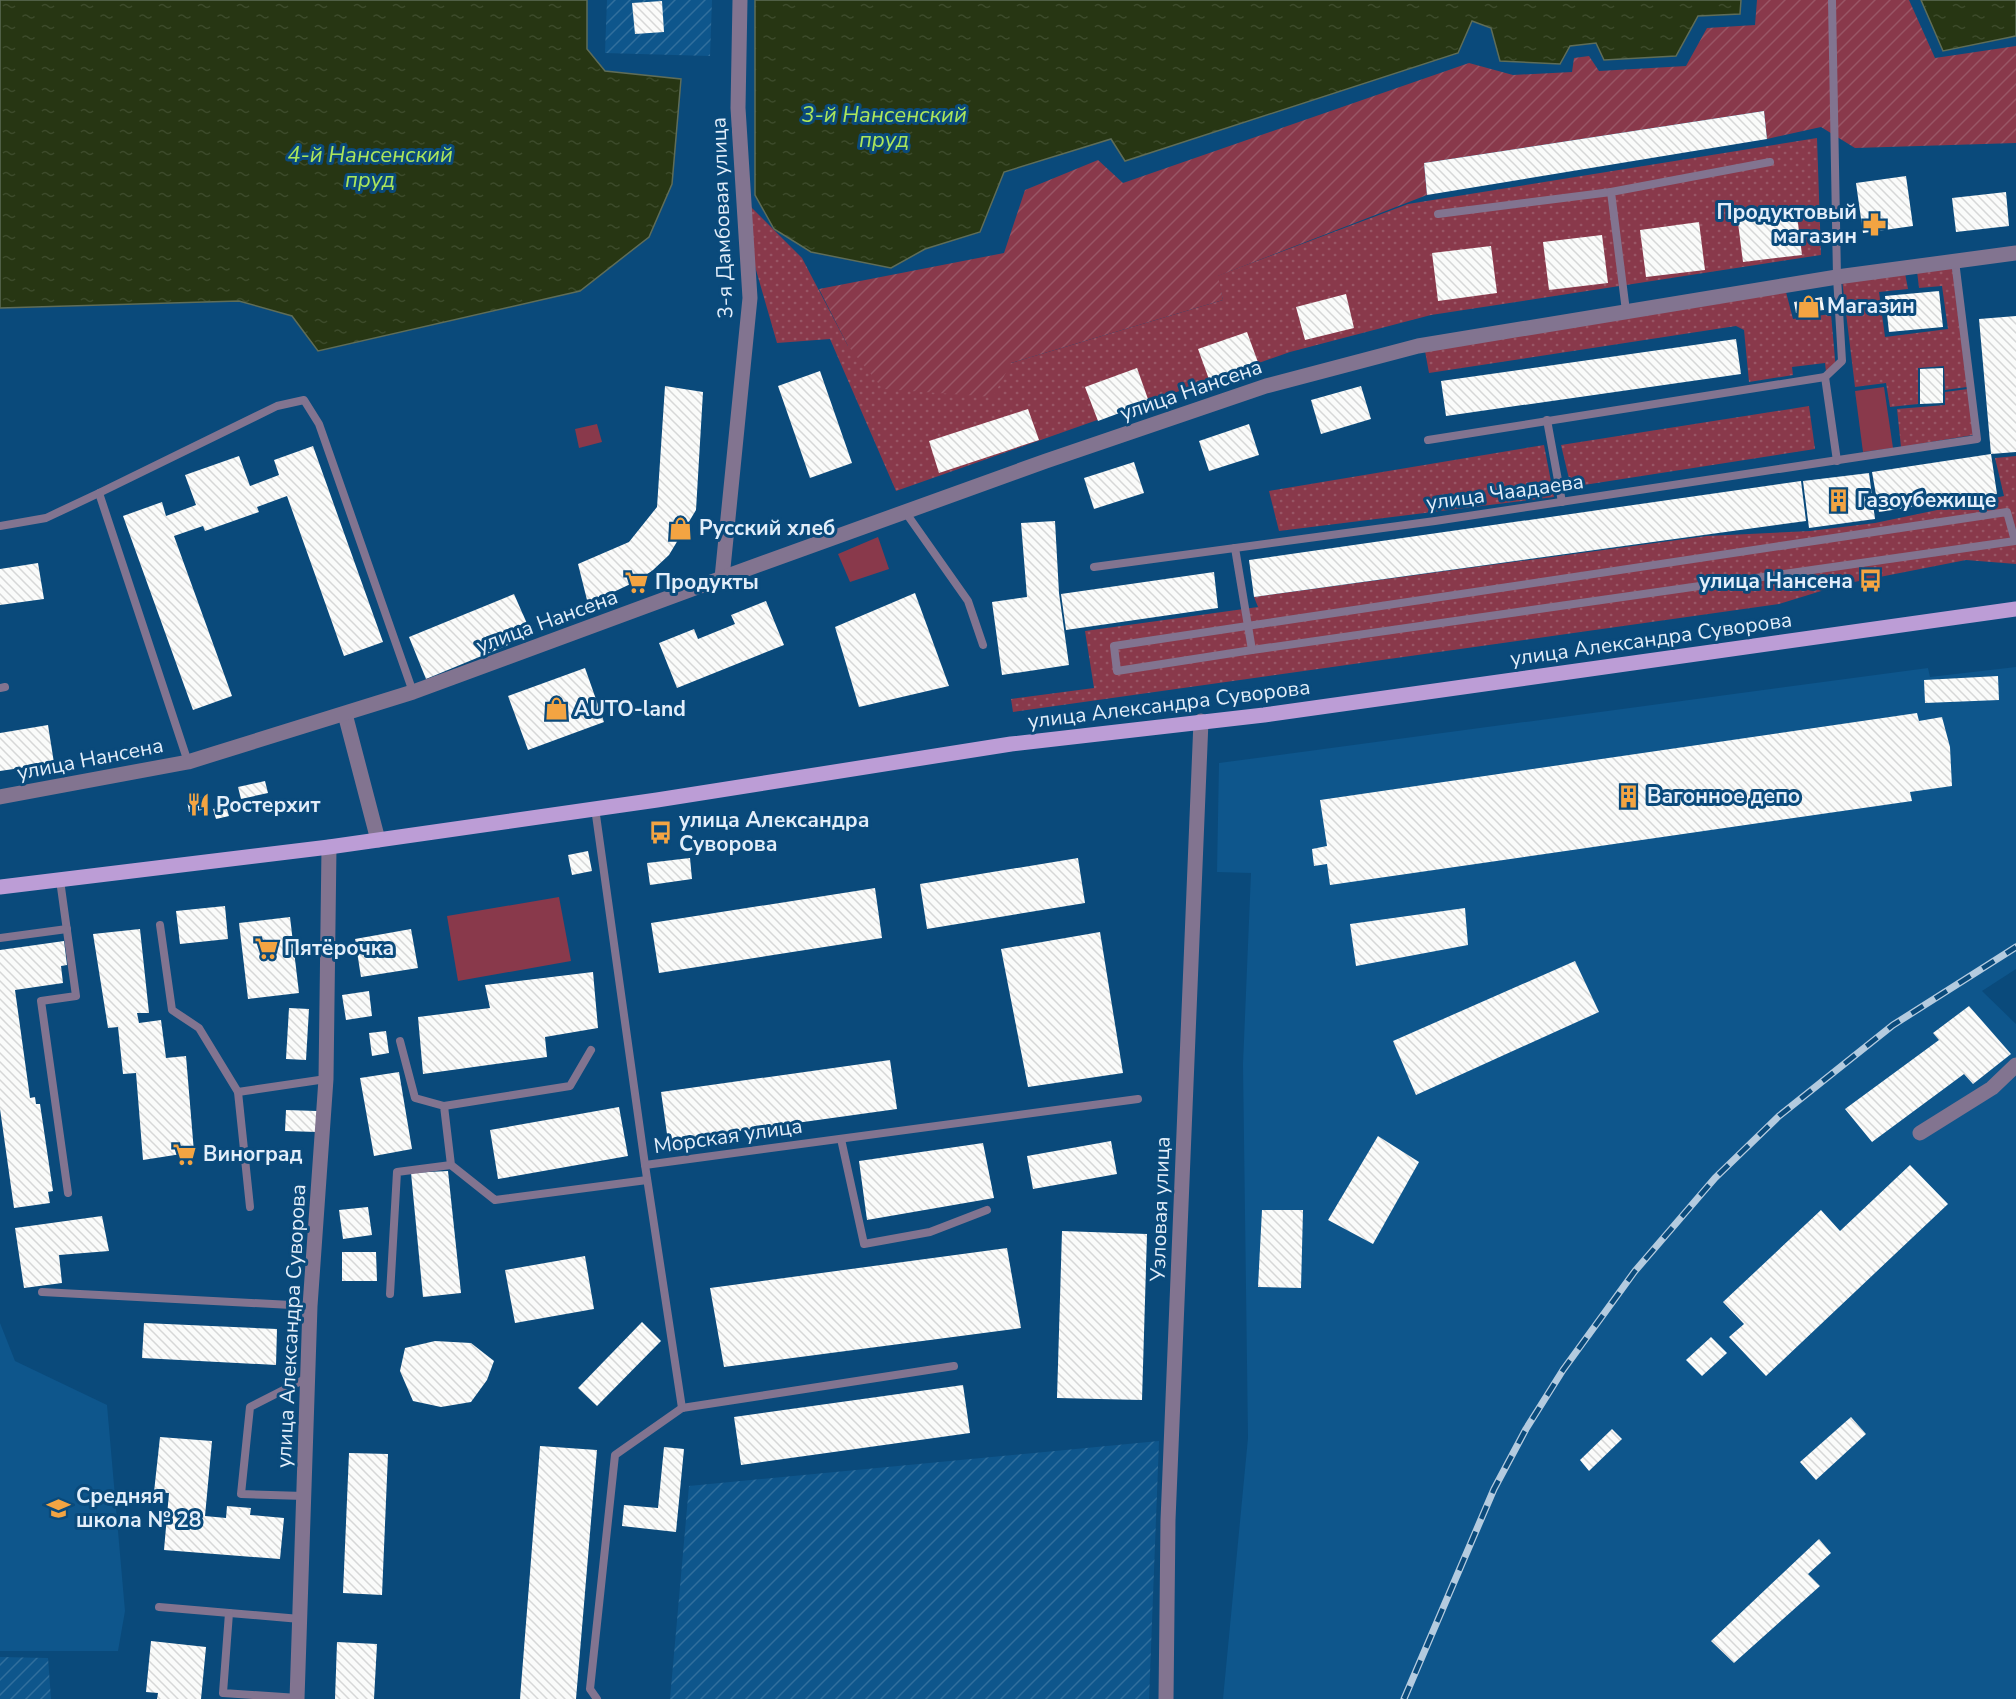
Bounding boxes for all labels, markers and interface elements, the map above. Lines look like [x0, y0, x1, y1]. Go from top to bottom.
water label: 3-й Нансенский пруд [801, 100, 967, 155]
street label: 3-я Дамбовая улица [704, 117, 740, 319]
water label: 4-й Нансенский пруд [287, 140, 453, 195]
place label: Продуктовый магазин [1716, 198, 1857, 250]
pharmacy icon: Продуктовый магазин [1862, 211, 1888, 237]
place label: Магазин [1827, 292, 1915, 320]
shop icon: Магазин [1796, 293, 1822, 319]
street label: улица Нансена [1116, 353, 1266, 427]
street label: улица Чаадаева [1424, 467, 1586, 517]
place label: Газоубежище [1857, 486, 1996, 514]
building icon: Газоубежище [1826, 487, 1852, 513]
place label: Русский хлеб [699, 514, 835, 542]
shop icon: Русский хлеб [668, 515, 694, 541]
place label: улица Нансена [1699, 567, 1853, 595]
place label: Продукты [655, 568, 759, 596]
bus stop icon: улица Нансена [1858, 568, 1884, 594]
supermarket icon: Продукты [624, 569, 650, 595]
street label: улица Нансена [472, 582, 622, 660]
street label: улица Александра Суворова [1508, 605, 1794, 673]
street label: улица Александра Суворова [1026, 673, 1312, 735]
place label: AUTO-land [574, 695, 686, 723]
shop icon: AUTO-land [543, 696, 569, 722]
street label: улица Нансена [14, 731, 166, 787]
place label: Вагонное депо [1647, 782, 1800, 810]
building icon: Вагонное депо [1616, 783, 1642, 809]
place label: Ростерхит [216, 791, 321, 819]
restaurant icon: Ростерхит [185, 792, 211, 818]
place label: улица Александра Суворова [679, 806, 869, 858]
bus stop icon: улица Александра Суворова [648, 819, 674, 845]
place label: Пятёрочка [284, 934, 394, 962]
supermarket icon: Пятёрочка [253, 935, 279, 961]
street label: Морская улица [652, 1112, 804, 1160]
street label: Узловая улица [1143, 1136, 1177, 1283]
place label: Виноград [203, 1140, 303, 1168]
supermarket icon: Виноград [172, 1141, 198, 1167]
street label: улица Александра Суворова [270, 1183, 312, 1469]
place label: Средняя школа № 28 [76, 1482, 201, 1534]
school or university icon: Средняя школа № 28 [45, 1495, 71, 1521]

